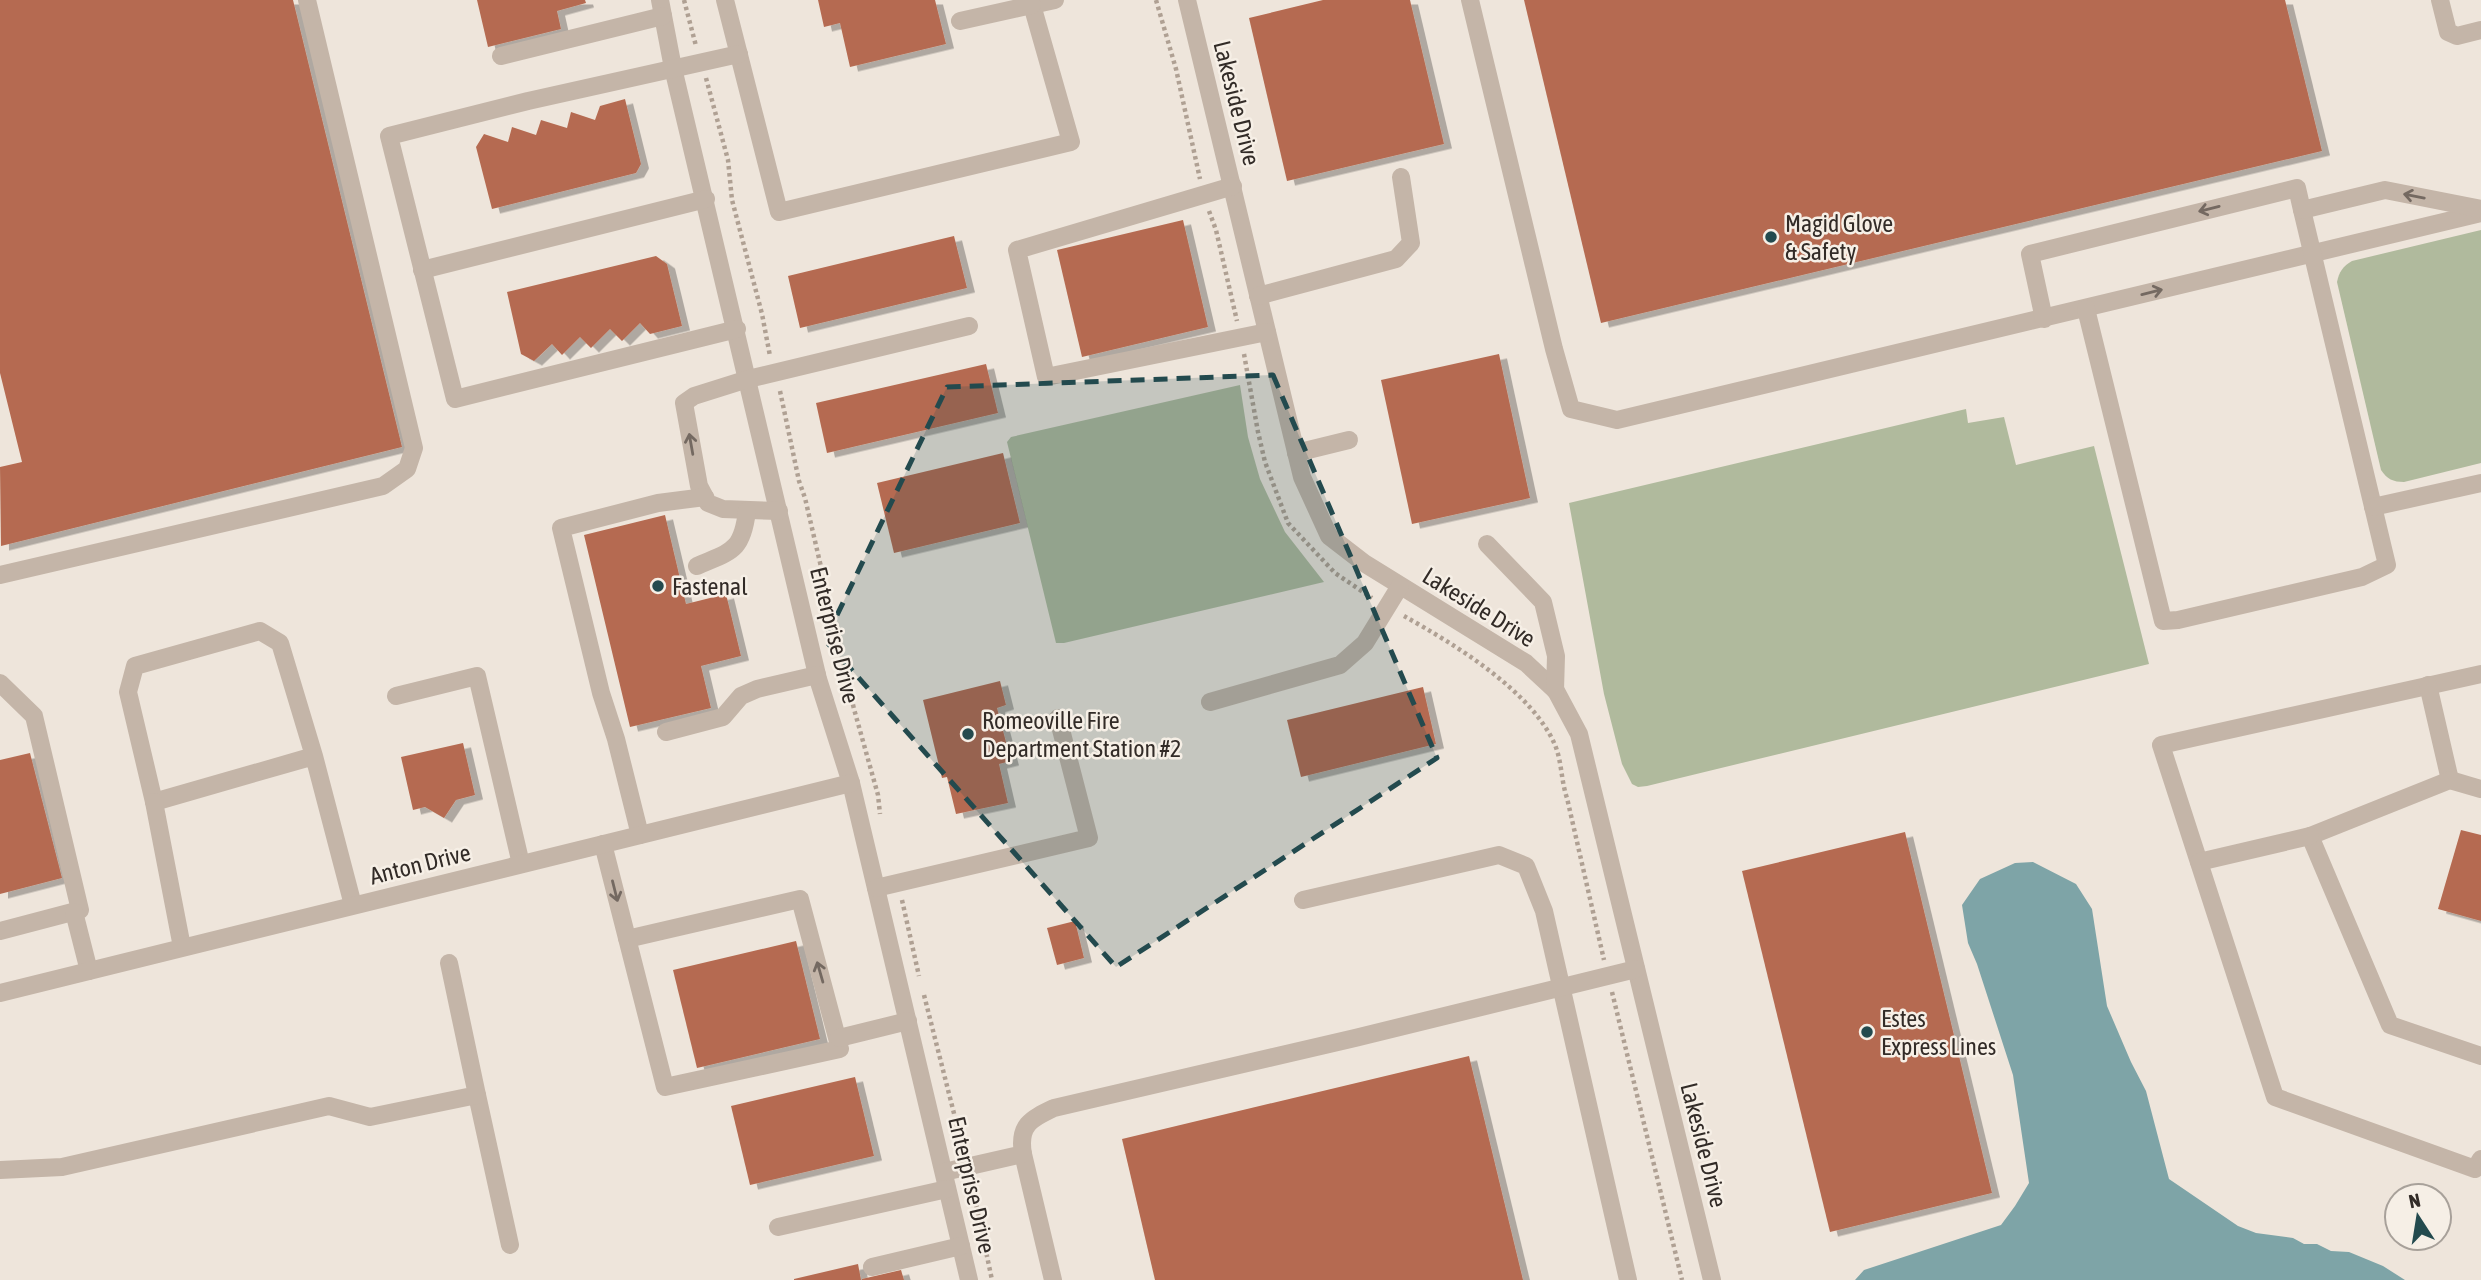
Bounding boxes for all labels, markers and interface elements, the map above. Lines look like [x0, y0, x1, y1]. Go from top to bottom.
street label: Lakeside Drive [1208, 38, 1266, 168]
one-way arrow [2403, 188, 2426, 202]
one-way arrow [2199, 204, 2221, 217]
place label: Magid Glove & Safety [1785, 210, 1893, 265]
marker: Magid Glove & Safety [1763, 229, 1779, 245]
one-way arrow [2140, 285, 2163, 299]
one-way arrow [684, 433, 697, 456]
street label: Lakeside Drive [1418, 562, 1540, 652]
street label: Enterprise Drive [805, 564, 865, 706]
place label: Fastenal [672, 573, 748, 600]
marker: Fastenal [650, 578, 666, 594]
place label: Romeoville Fire Department Station #2 [982, 707, 1181, 762]
marker: Romeoville Fire Department Station #2 [960, 726, 976, 742]
street label: Anton Drive [367, 838, 473, 890]
one-way arrow [609, 879, 622, 902]
one-way arrow [813, 961, 826, 983]
place label: Estes Express Lines [1881, 1005, 1996, 1060]
marker: Estes Express Lines [1859, 1024, 1875, 1040]
street label: Lakeside Drive [1675, 1080, 1733, 1210]
street label: Enterprise Drive [943, 1114, 1001, 1256]
north arrow [2383, 1182, 2453, 1252]
text: N [2407, 1188, 2422, 1212]

